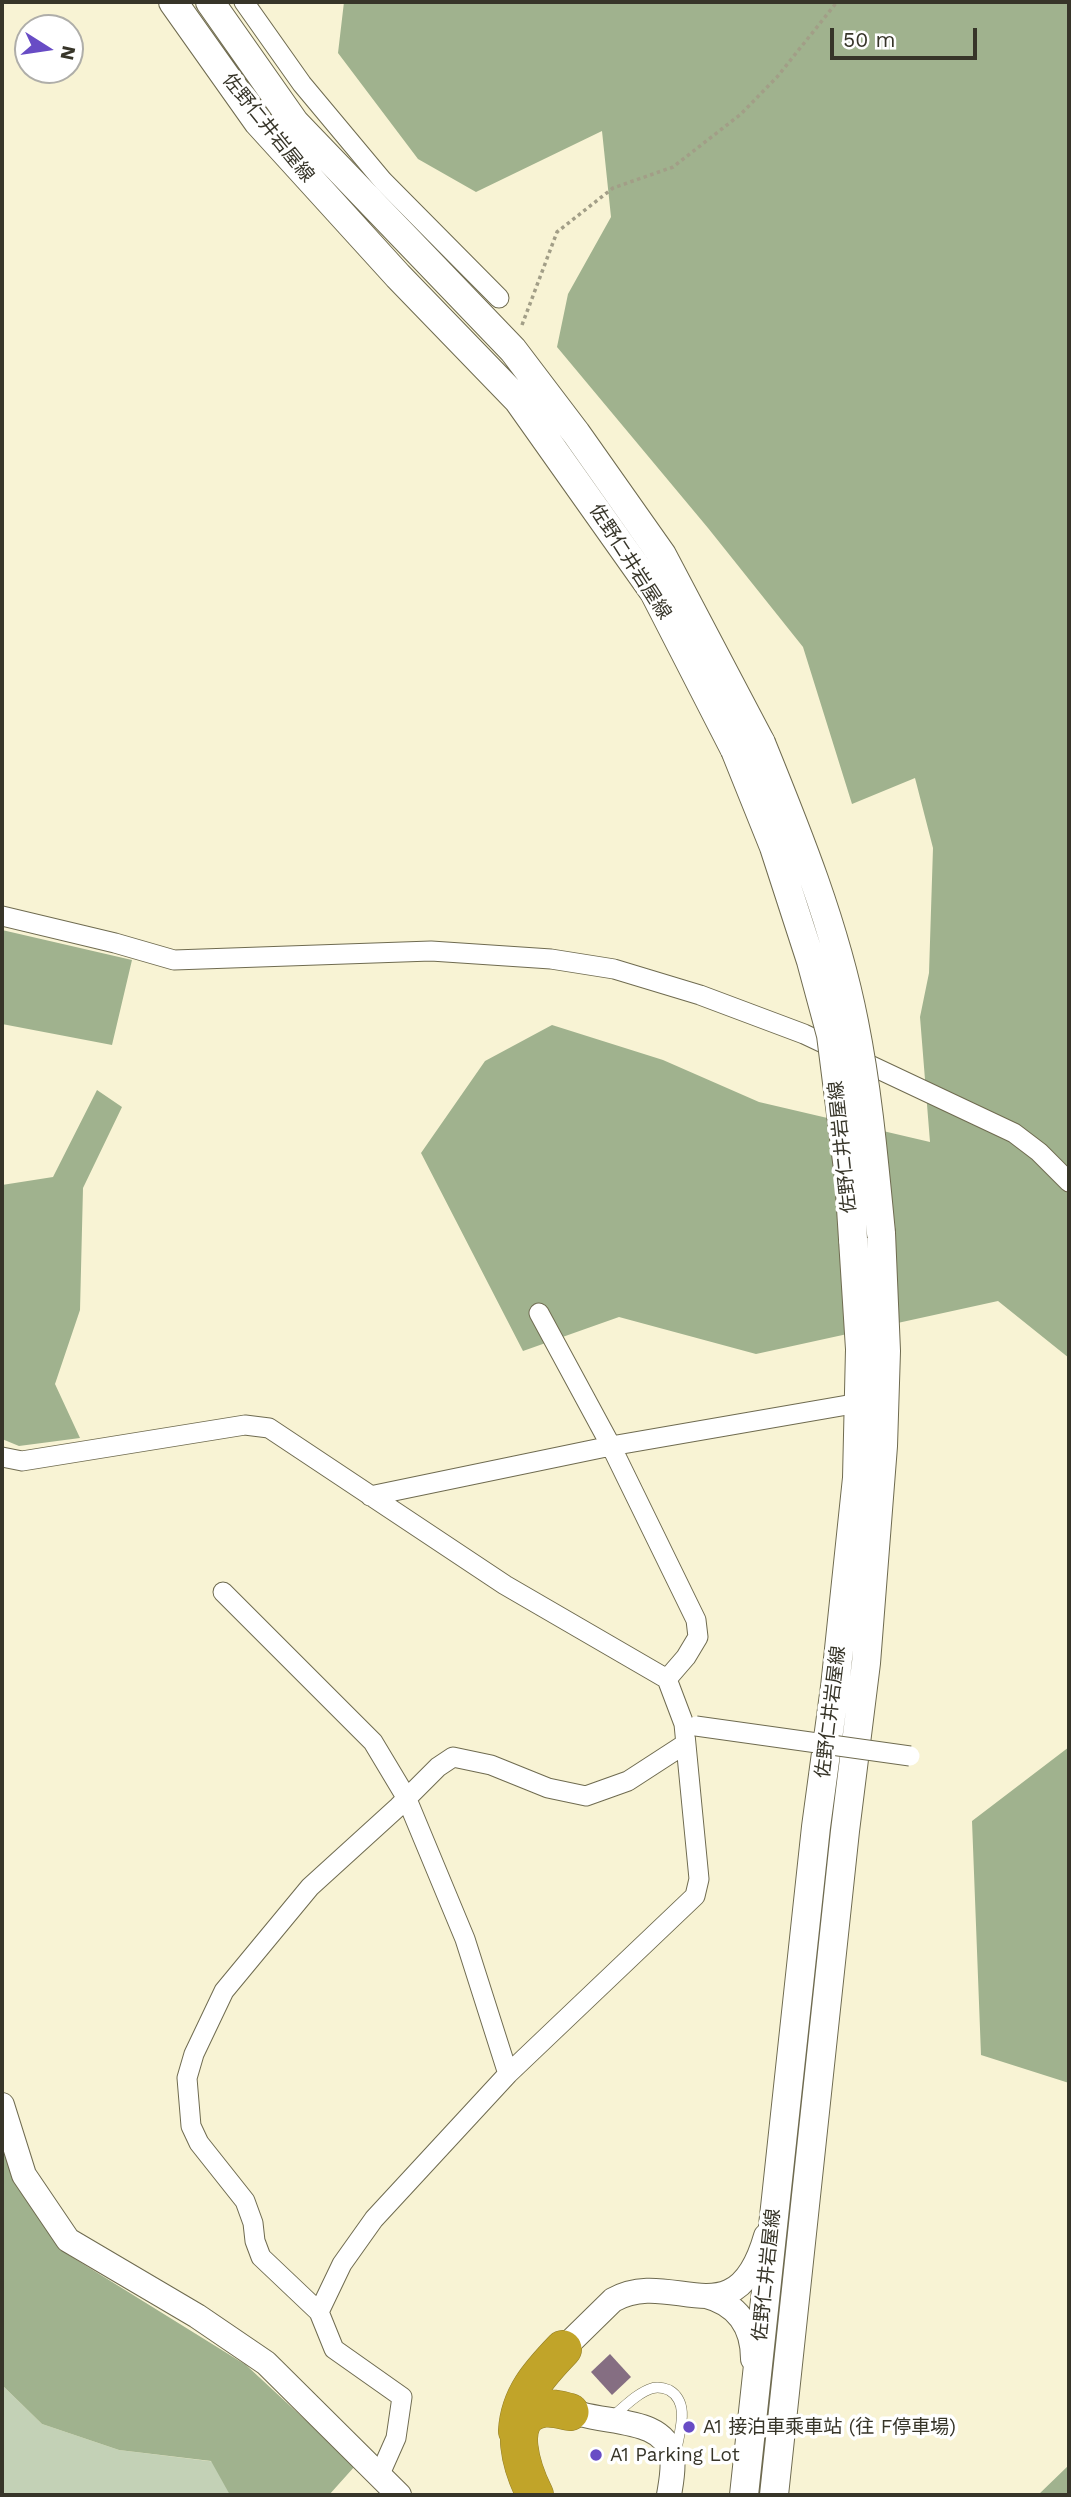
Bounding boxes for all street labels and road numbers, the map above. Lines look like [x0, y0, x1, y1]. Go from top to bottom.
street label: 佐野仁井岩屋線 [217, 69, 319, 187]
street label: 佐野仁井岩屋線 [584, 500, 676, 624]
street label: 佐野仁井岩屋線 [825, 1080, 861, 1214]
street label: 佐野仁井岩屋線 [812, 1645, 850, 1779]
street label: 佐野仁井岩屋線 [749, 2208, 785, 2342]

